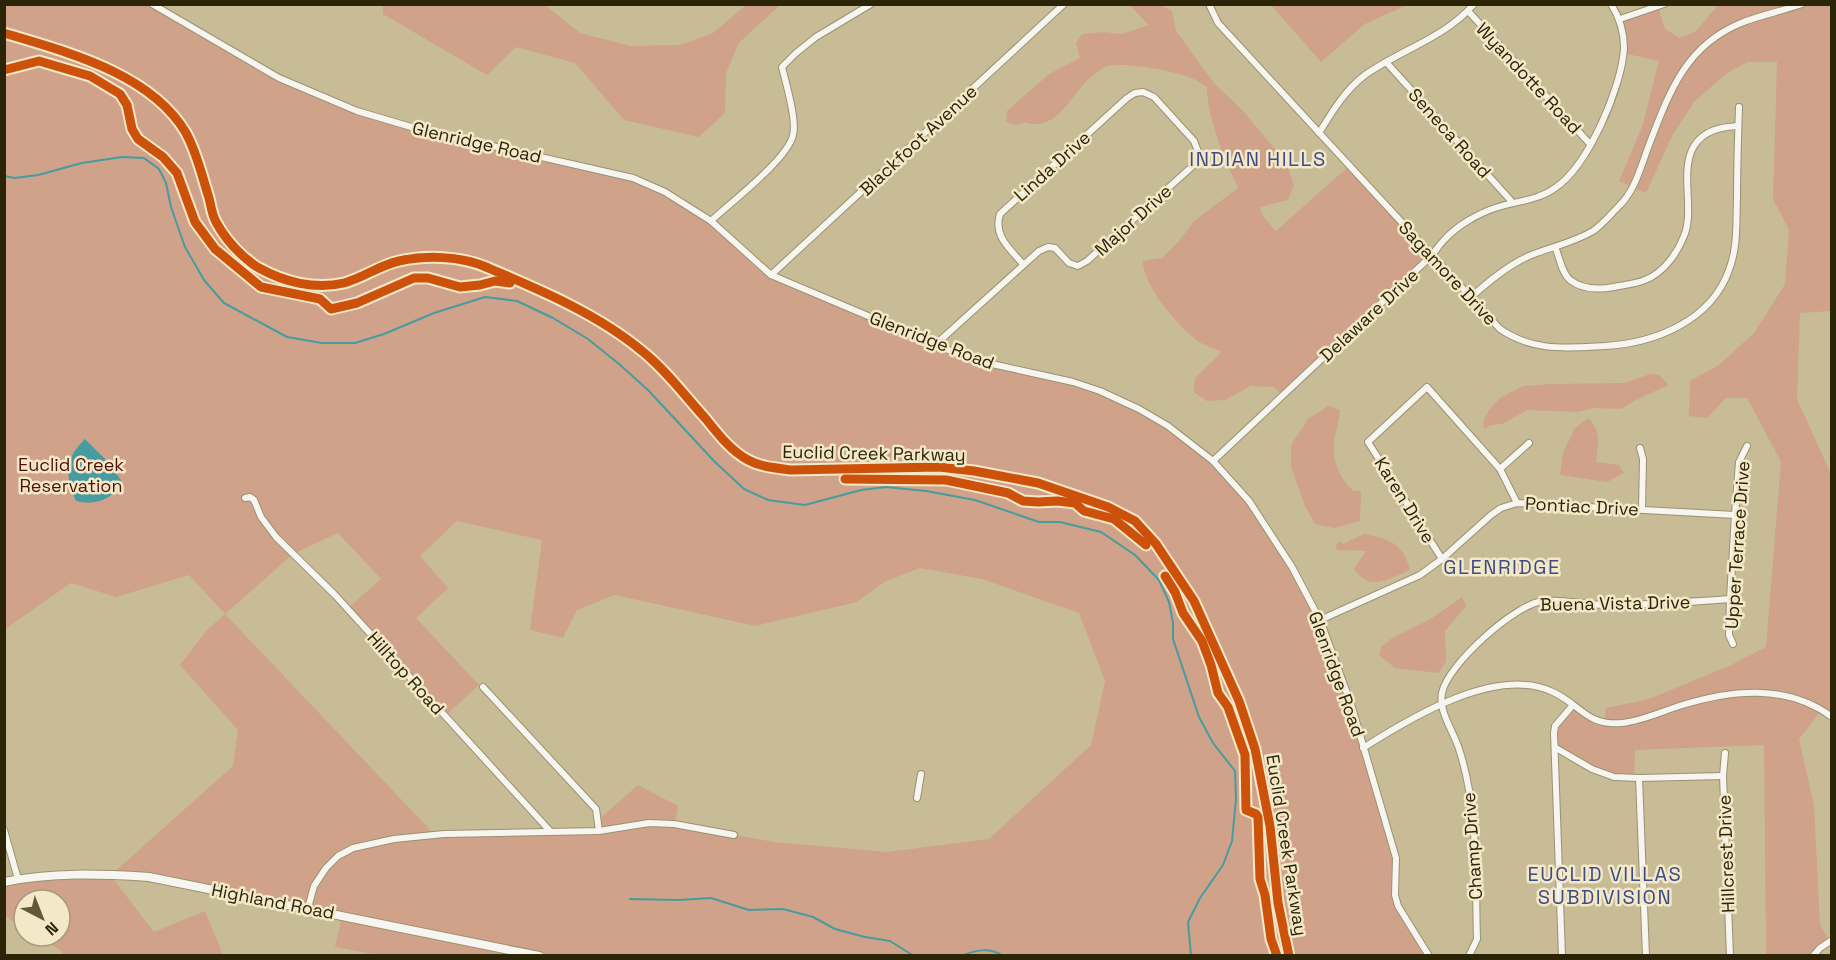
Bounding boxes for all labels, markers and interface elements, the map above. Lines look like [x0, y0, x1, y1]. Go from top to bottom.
street label: Wyandotte Road [1471, 17, 1587, 139]
street label: Blackfoot Avenue [854, 80, 982, 200]
street label: Seneca Road [1404, 83, 1496, 183]
street label: Glenridge Road [410, 116, 544, 168]
street label: Linda Drive [1009, 126, 1095, 206]
district label: INDIAN HILLS [1189, 146, 1327, 172]
street label: Major Drive [1090, 179, 1176, 261]
street label: Sagamore Drive [1394, 216, 1502, 330]
street label: Delaware Drive [1315, 263, 1423, 367]
street label: Glenridge Road [866, 306, 998, 374]
street label: Euclid Creek Parkway [782, 440, 966, 466]
park label: Euclid Creek Reservation [18, 453, 124, 497]
street label: Karen Drive [1369, 453, 1441, 547]
street label: Upper Terrace Drive [1720, 460, 1754, 630]
street label: Pontiac Drive [1525, 492, 1639, 520]
district label: GLENRIDGE [1443, 554, 1561, 580]
street label: Buena Vista Drive [1540, 590, 1690, 616]
street label: Glenridge Road [1304, 608, 1370, 740]
street label: Hilltop Road [362, 626, 450, 720]
street label: Euclid Creek Parkway [1261, 753, 1313, 937]
street label: Champ Drive [1457, 791, 1487, 901]
street label: Hillcrest Drive [1712, 795, 1740, 913]
district label: EUCLID VILLAS SUBDIVISION [1528, 861, 1682, 910]
street label: Highland Road [209, 878, 337, 924]
north arrow [12, 888, 72, 948]
text: N [41, 917, 63, 940]

